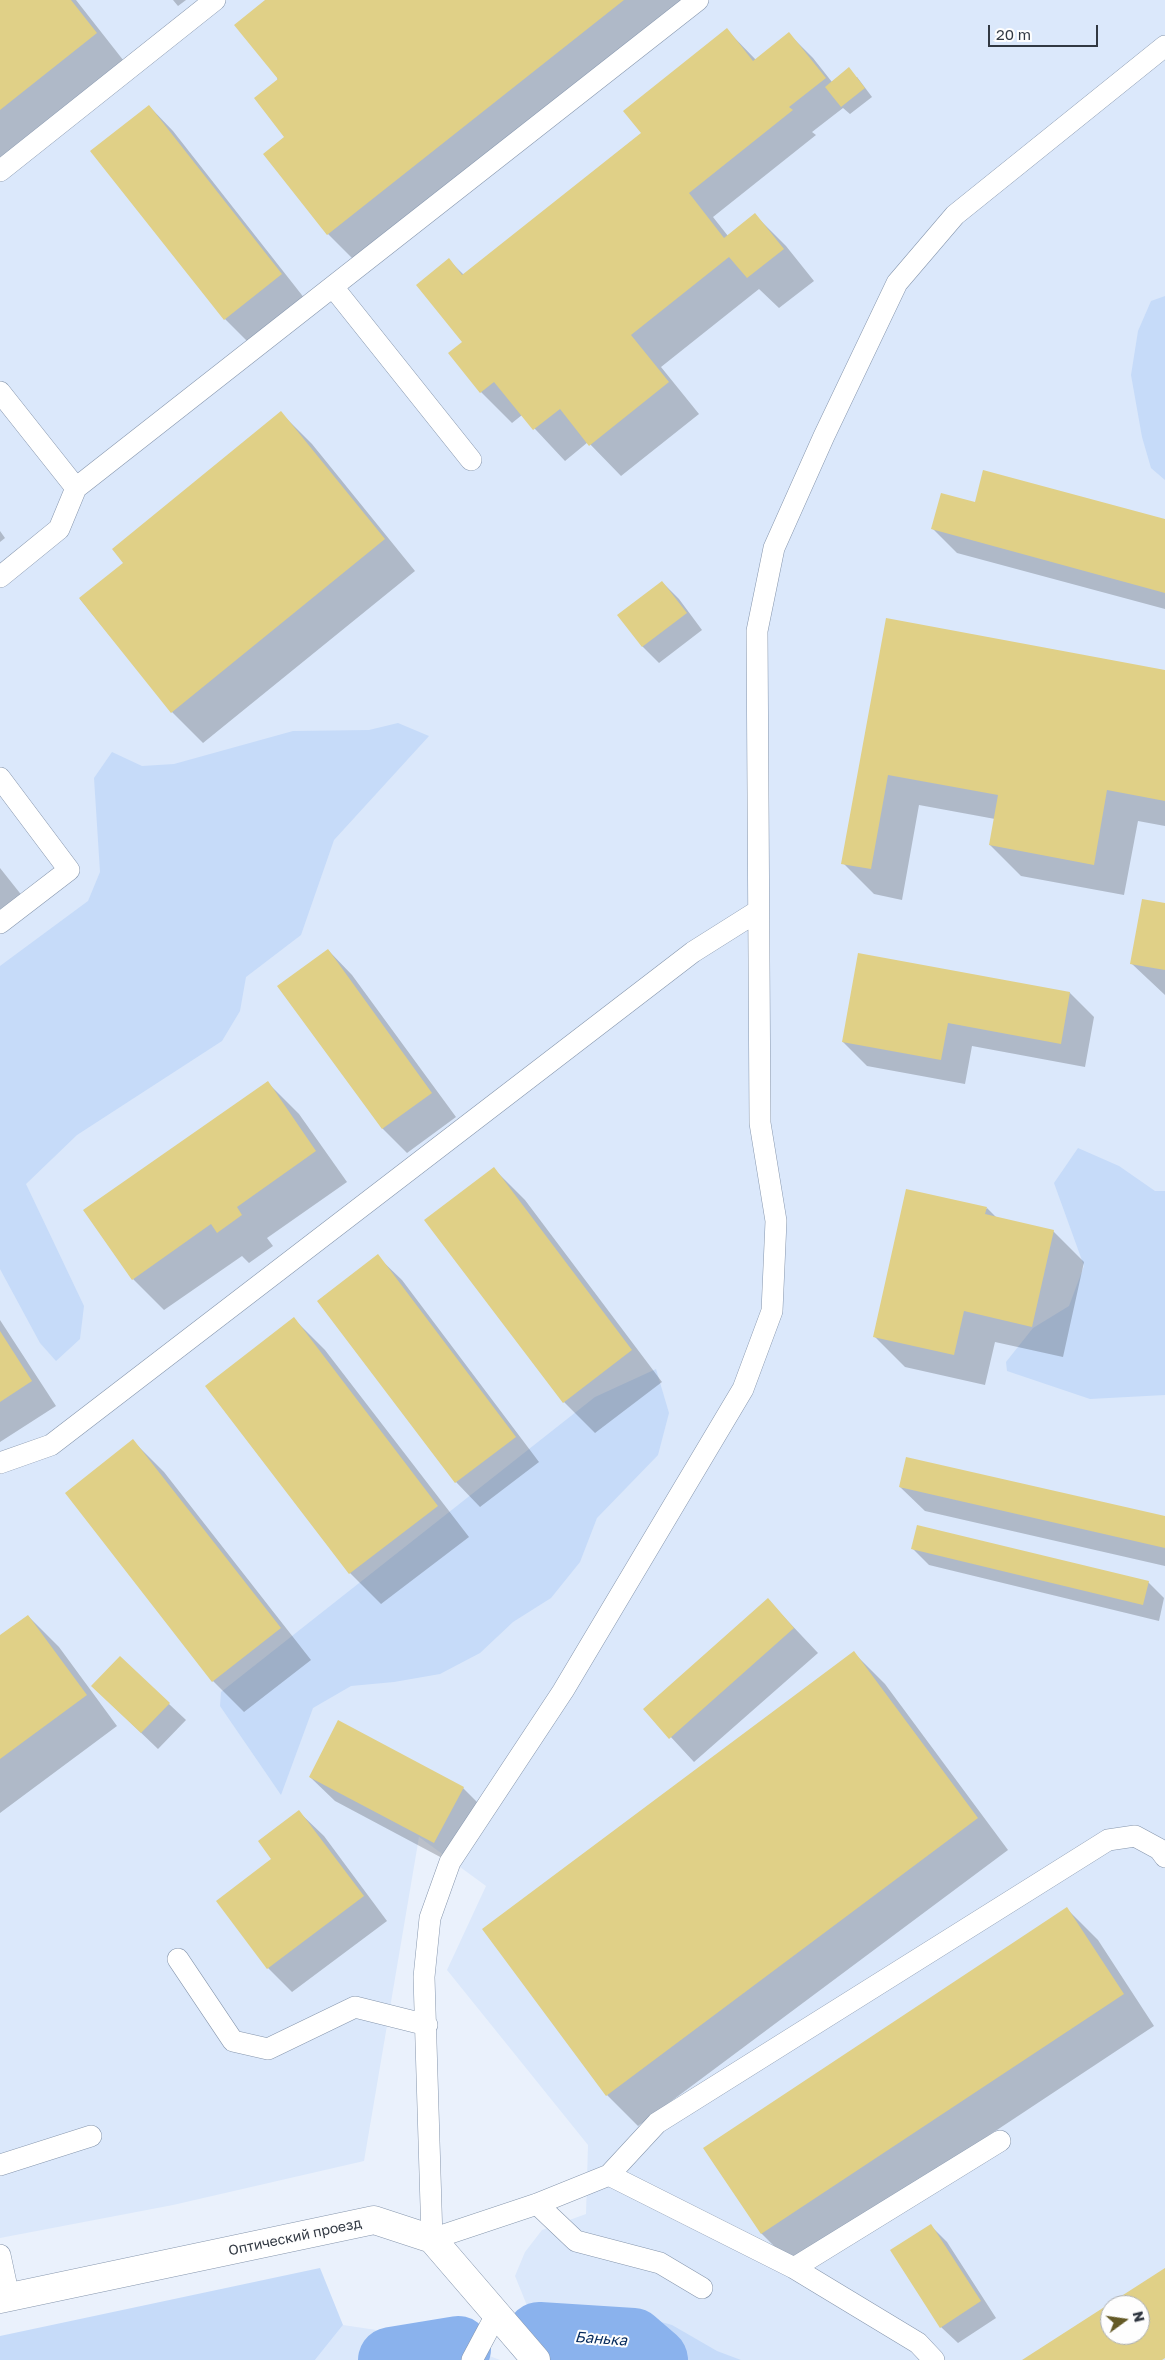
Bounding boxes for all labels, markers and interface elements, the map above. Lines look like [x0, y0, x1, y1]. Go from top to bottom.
scale bar [990, 15, 1100, 47]
text: 20 m [996, 25, 1031, 43]
street label: Оптический проезд [227, 2215, 363, 2259]
north arrow [1100, 2295, 1150, 2345]
text: N [1130, 2309, 1149, 2324]
water label: Банька [574, 2328, 628, 2350]

